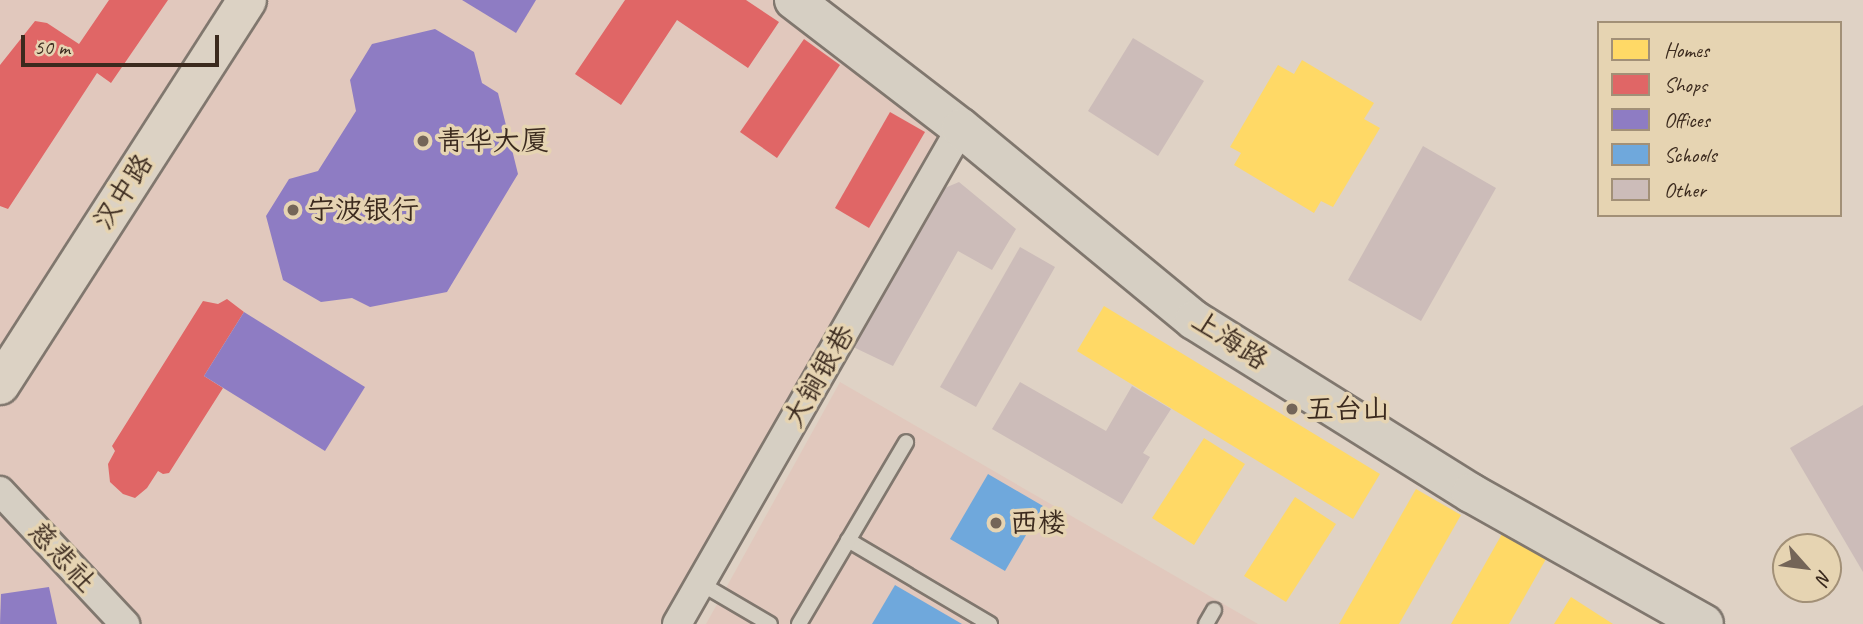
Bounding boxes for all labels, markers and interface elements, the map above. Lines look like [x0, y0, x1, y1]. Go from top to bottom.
scale bar [24, 21, 222, 65]
legend [1597, 21, 1842, 217]
text: 50 m [34, 34, 70, 60]
text: Homes [1664, 37, 1709, 63]
text: Shops [1664, 72, 1707, 98]
text: Offices [1664, 107, 1710, 133]
place label: 青华大厦 [437, 124, 549, 158]
marker: 青华大厦 [415, 133, 431, 149]
text: Schools [1664, 142, 1716, 168]
street label: 汉中路 [86, 148, 160, 236]
text: Other [1664, 177, 1706, 203]
place label: 宁波银行 [307, 193, 419, 227]
marker: 宁波银行 [285, 202, 301, 218]
street label: 上海路 [1186, 303, 1274, 377]
street label: 大锏银巷 [776, 319, 862, 433]
place label: 五台山 [1306, 392, 1390, 426]
marker: 五台山 [1284, 401, 1300, 417]
place label: 西楼 [1010, 506, 1066, 540]
street label: 慈悲社 [21, 515, 103, 599]
marker: 西楼 [988, 515, 1004, 531]
north arrow [1772, 533, 1842, 603]
text: N [1810, 566, 1837, 588]

